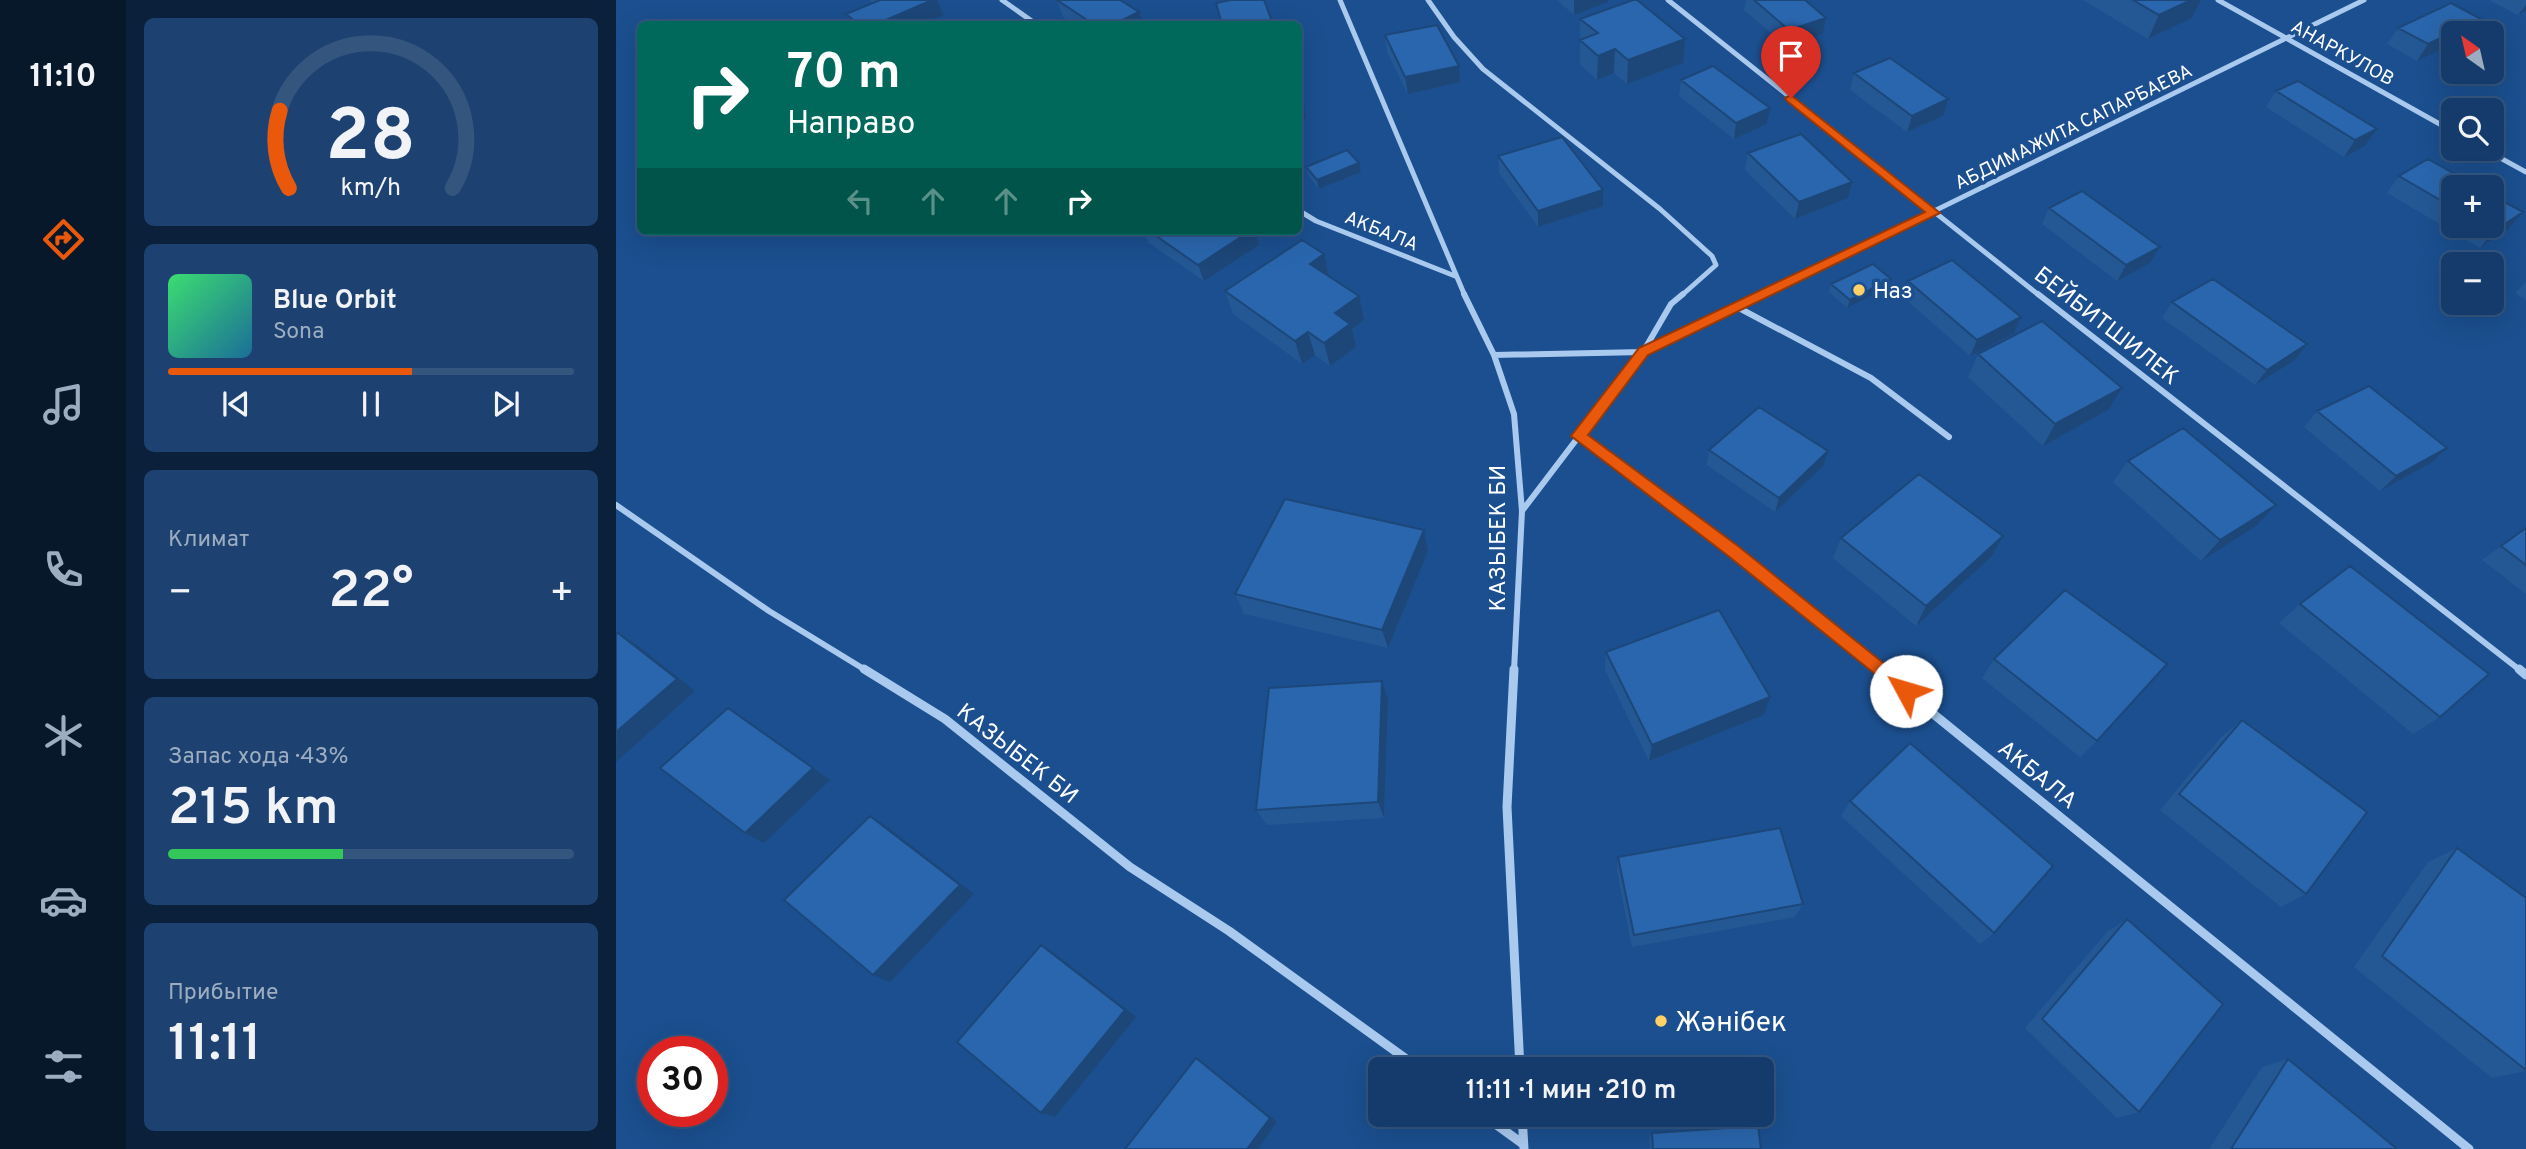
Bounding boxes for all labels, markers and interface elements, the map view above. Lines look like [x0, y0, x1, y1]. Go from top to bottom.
street label: АНАРКУЛОВ [2286, 15, 2398, 92]
north arrow [2441, 21, 2504, 84]
map controls [2441, 21, 2504, 315]
pin [1761, 26, 1821, 98]
icon: arrive [1772, 37, 1810, 75]
text: 70 m [787, 44, 901, 106]
icon: right [672, 49, 763, 140]
text: 11:10 [29, 58, 97, 98]
street label: АБДИМАЖИТА САПАРБАЕВА [1951, 60, 2197, 196]
text: 28 [326, 94, 416, 186]
button: search [2441, 98, 2504, 161]
text: Направо [787, 105, 915, 145]
text: km/h [341, 173, 401, 205]
button: + [2441, 175, 2504, 238]
icon: left [841, 182, 879, 220]
icon: ahead [914, 182, 952, 220]
icon: ahead [987, 182, 1025, 220]
icon: right [1060, 182, 1098, 220]
street label: АКБАЛА [1341, 206, 1422, 257]
icon: directions [39, 215, 88, 264]
button: − [2441, 252, 2504, 315]
street label: БЕЙБИТШИЛЕК [2027, 260, 2185, 393]
place label: Наз [1873, 278, 1913, 307]
marker: Наз [1851, 282, 1867, 298]
text: Blue Orbit [273, 285, 397, 318]
text: Sona [273, 318, 324, 347]
icon: music [39, 380, 88, 429]
icon: previous [217, 385, 255, 423]
icon: pause [352, 385, 390, 423]
icon: next [487, 385, 525, 423]
street label: КАЗЫБЕК БИ [1485, 465, 1514, 611]
text: Климат [168, 526, 249, 555]
icon: phone [39, 545, 88, 594]
text: 22° [328, 560, 414, 626]
text: − [168, 570, 193, 619]
text: + [549, 570, 574, 619]
position arrow [1869, 654, 1943, 728]
street label: КАЗЫБЕК БИ [950, 698, 1083, 812]
icon: climate [39, 711, 88, 760]
street label: АКБАЛА [1991, 735, 2082, 817]
text: Запас хода · 43% [168, 743, 348, 772]
text: 215 km [168, 777, 339, 843]
icon: car [39, 876, 88, 925]
text: Прибытие [168, 979, 278, 1008]
place label: Жәнібек [1675, 1006, 1787, 1042]
text: 11:11 [168, 1013, 262, 1079]
marker: Жәнібек [1653, 1013, 1669, 1029]
speed limit sign: 30 [637, 1036, 728, 1127]
icon: filters [39, 1042, 88, 1091]
text: 11:11 · 1 мин · 210 m [1466, 1075, 1676, 1108]

